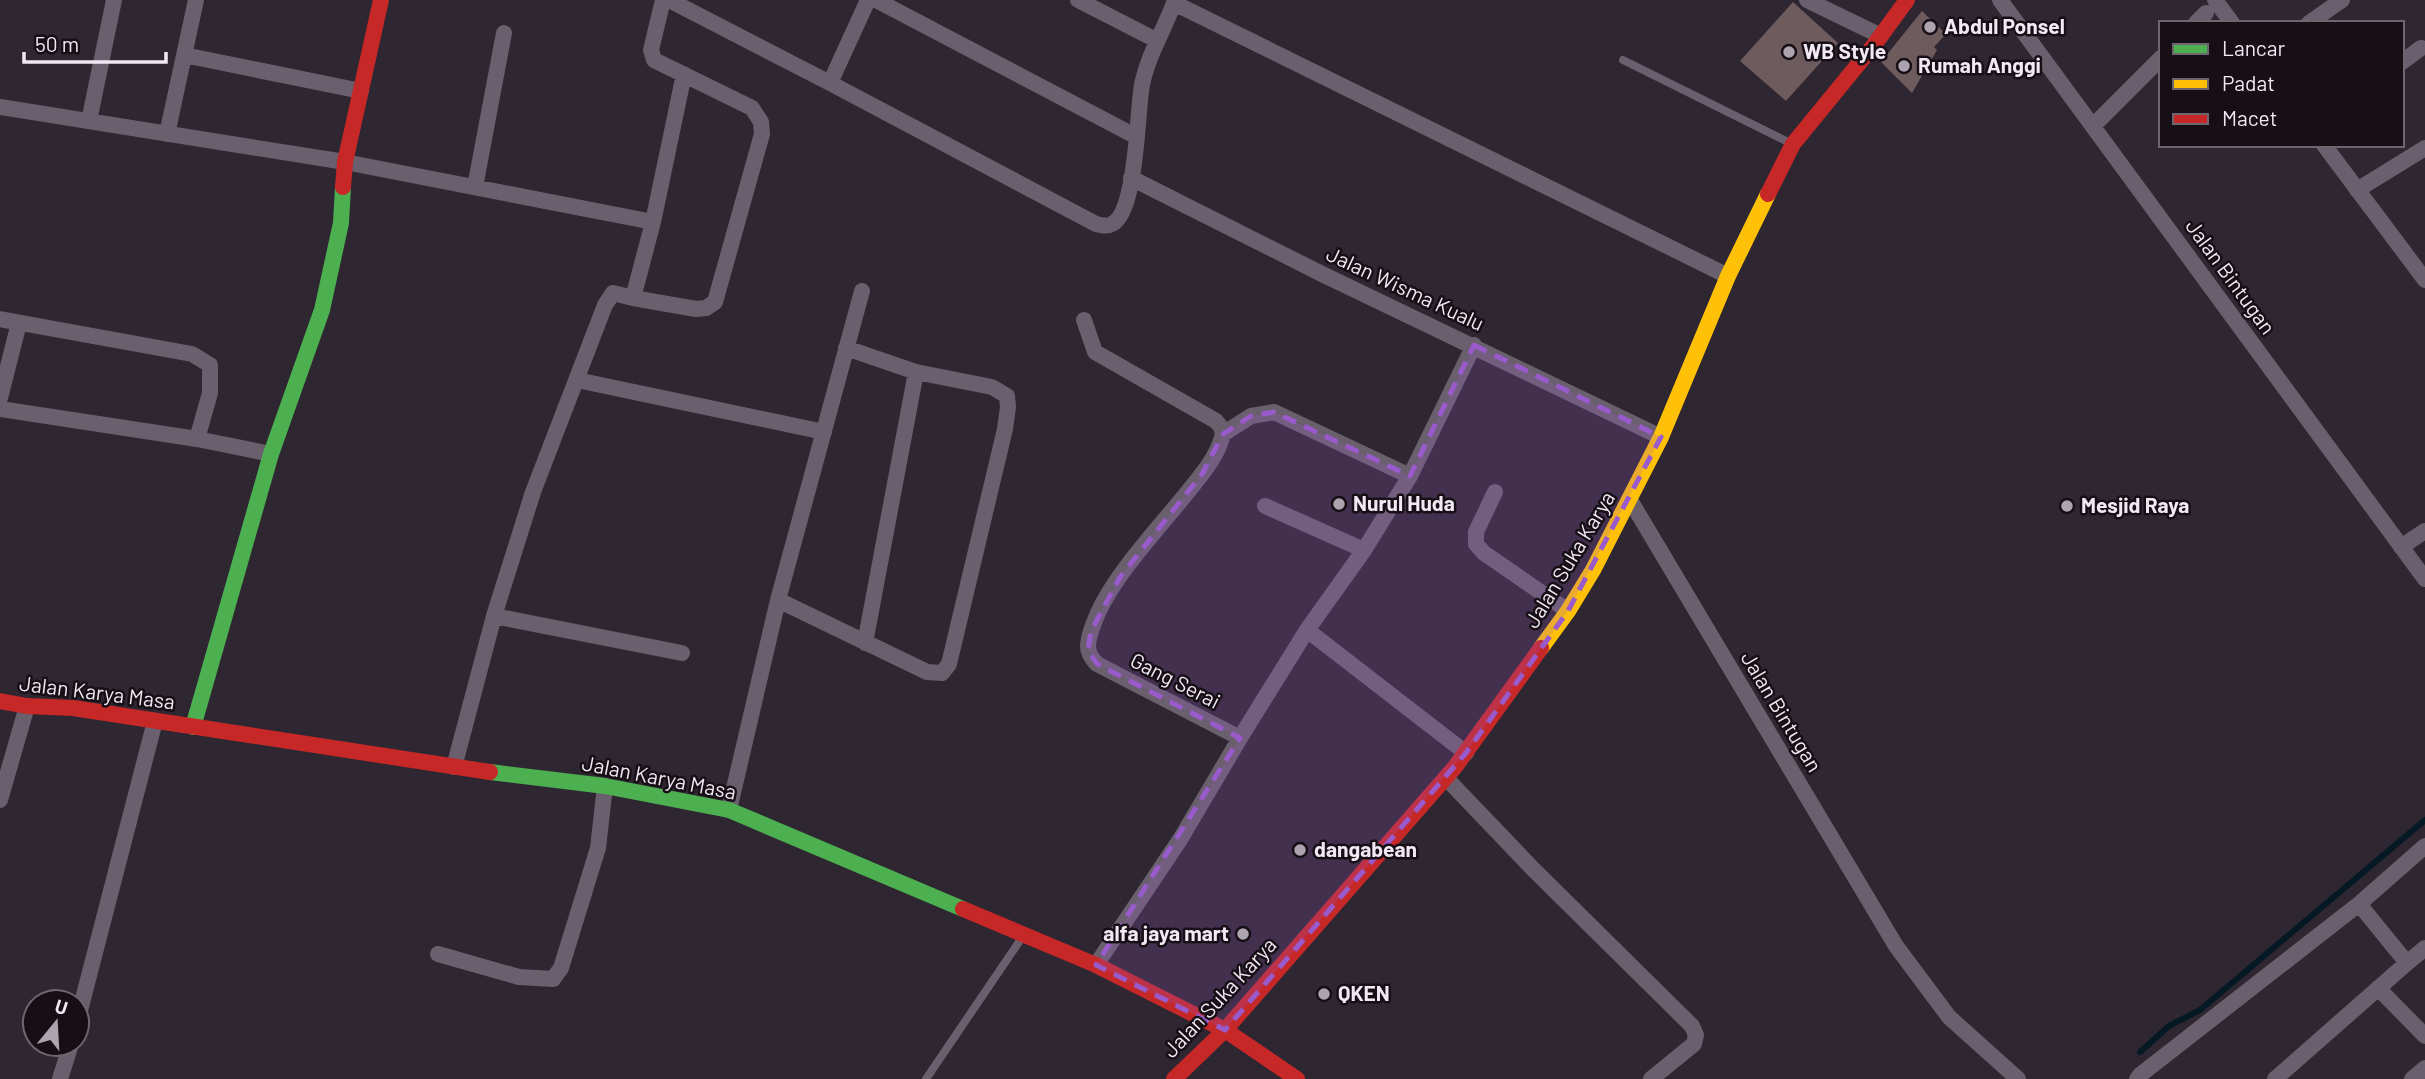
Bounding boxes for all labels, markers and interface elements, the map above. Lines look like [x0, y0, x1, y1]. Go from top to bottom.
place label: Abdul Ponsel [1944, 13, 2065, 38]
marker: Abdul Ponsel [1922, 19, 1938, 35]
scale bar [24, 21, 166, 65]
legend [2159, 21, 2404, 147]
text: 50 m [35, 31, 79, 56]
text: Lancar [2222, 35, 2285, 60]
place label: WB Style [1803, 38, 1886, 63]
marker: WB Style [1781, 44, 1797, 60]
place label: Rumah Anggi [1918, 52, 2041, 77]
marker: Rumah Anggi [1896, 58, 1912, 74]
text: Padat [2222, 70, 2275, 95]
text: Macet [2222, 105, 2277, 130]
street label: Jalan Bintugan [2181, 214, 2281, 338]
street label: Jalan Wisma Kualu [1323, 240, 1488, 335]
street label: Jalan Suka Karya [1518, 486, 1619, 632]
place label: Nurul Huda [1353, 490, 1455, 515]
place label: Mesjid Raya [2081, 492, 2189, 517]
marker: Nurul Huda [1331, 496, 1347, 512]
marker: Mesjid Raya [2059, 498, 2075, 514]
street label: Gang Serai [1127, 646, 1225, 713]
street label: Jalan Bintugan [1737, 647, 1828, 776]
street label: Jalan Karya Masa [18, 670, 176, 713]
street label: Jalan Karya Masa [580, 749, 739, 804]
place label: dangabean [1314, 836, 1417, 861]
marker: dangabean [1292, 842, 1308, 858]
place label: alfa jaya mart [1103, 920, 1229, 945]
marker: alfa jaya mart [1235, 926, 1251, 942]
street label: Jalan Suka Karya [1157, 932, 1281, 1062]
place label: QKEN [1338, 980, 1390, 1005]
marker: QKEN [1316, 986, 1332, 1002]
north arrow [21, 988, 91, 1058]
text: U [52, 994, 71, 1019]

